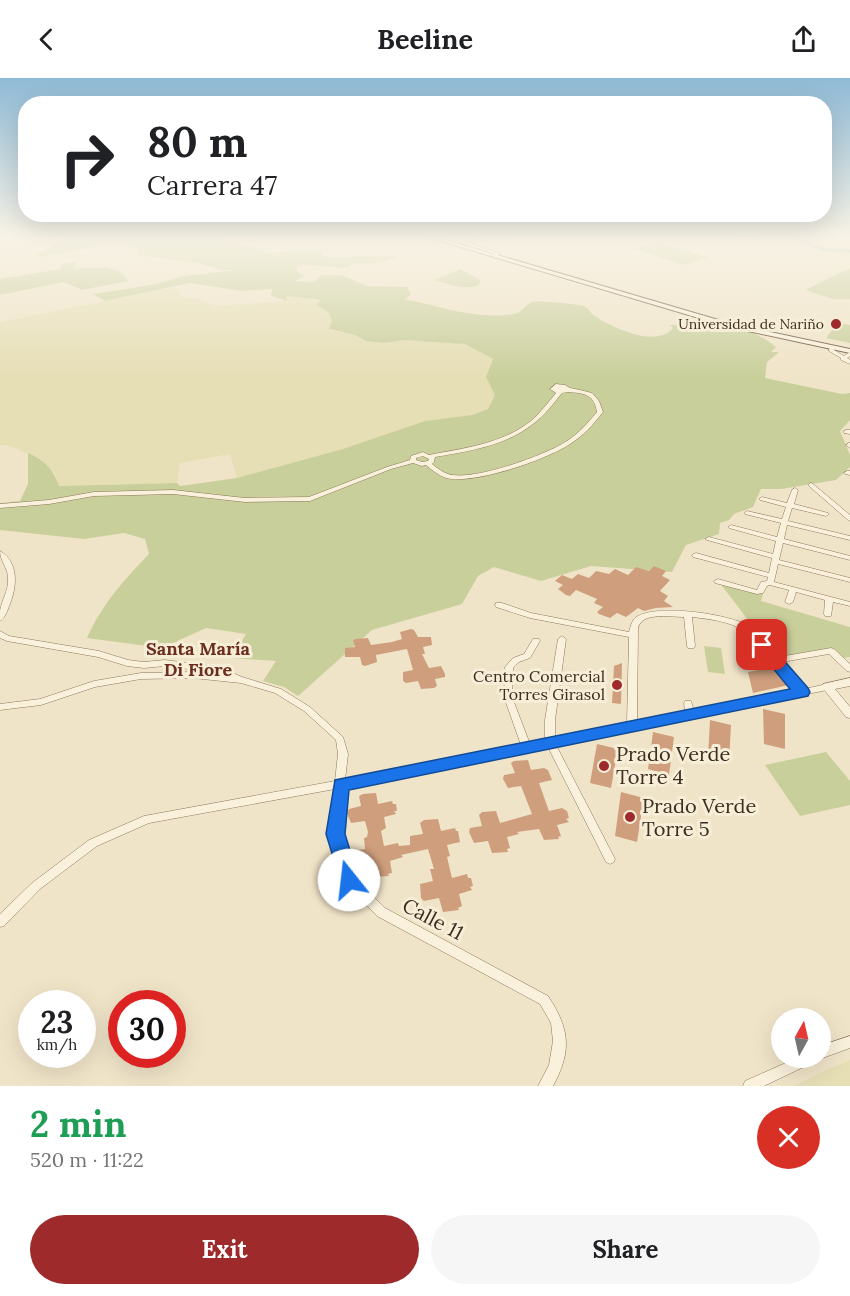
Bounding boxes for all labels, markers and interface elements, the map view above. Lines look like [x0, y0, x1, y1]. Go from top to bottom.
text: Beeline [377, 22, 473, 56]
icon: back [30, 23, 63, 56]
icon: share [787, 23, 820, 56]
text: 80 m [147, 115, 247, 169]
icon: right [48, 120, 126, 198]
text: Carrera 47 [147, 168, 277, 202]
place label: Universidad de Nariño [678, 315, 824, 333]
marker: Universidad de Nariño [829, 317, 843, 331]
pin [736, 619, 787, 670]
icon: arrive [745, 628, 778, 661]
district label: Santa María Di Fiore [146, 637, 251, 681]
place label: Centro Comercial Torres Girasol [473, 666, 605, 704]
marker: Centro Comercial Torres Girasol [610, 678, 624, 692]
place label: Prado Verde Torre 4 [616, 741, 730, 789]
marker: Prado Verde Torre 4 [597, 759, 611, 773]
place label: Prado Verde Torre 5 [642, 793, 756, 841]
marker: Prado Verde Torre 5 [623, 810, 637, 824]
position arrow [317, 848, 381, 912]
street label: Calle 11 [398, 892, 468, 945]
speed limit sign: 30 [108, 990, 186, 1068]
text: 23 [41, 1003, 73, 1041]
north arrow [771, 1008, 831, 1068]
map controls [771, 1008, 831, 1068]
text: km/h [37, 1035, 77, 1054]
text: 2 min [30, 1101, 127, 1147]
button: close [757, 1106, 820, 1169]
text: 520 m · 11:22 [30, 1147, 144, 1172]
button: Exit [30, 1215, 419, 1284]
button: Share [431, 1215, 820, 1284]

